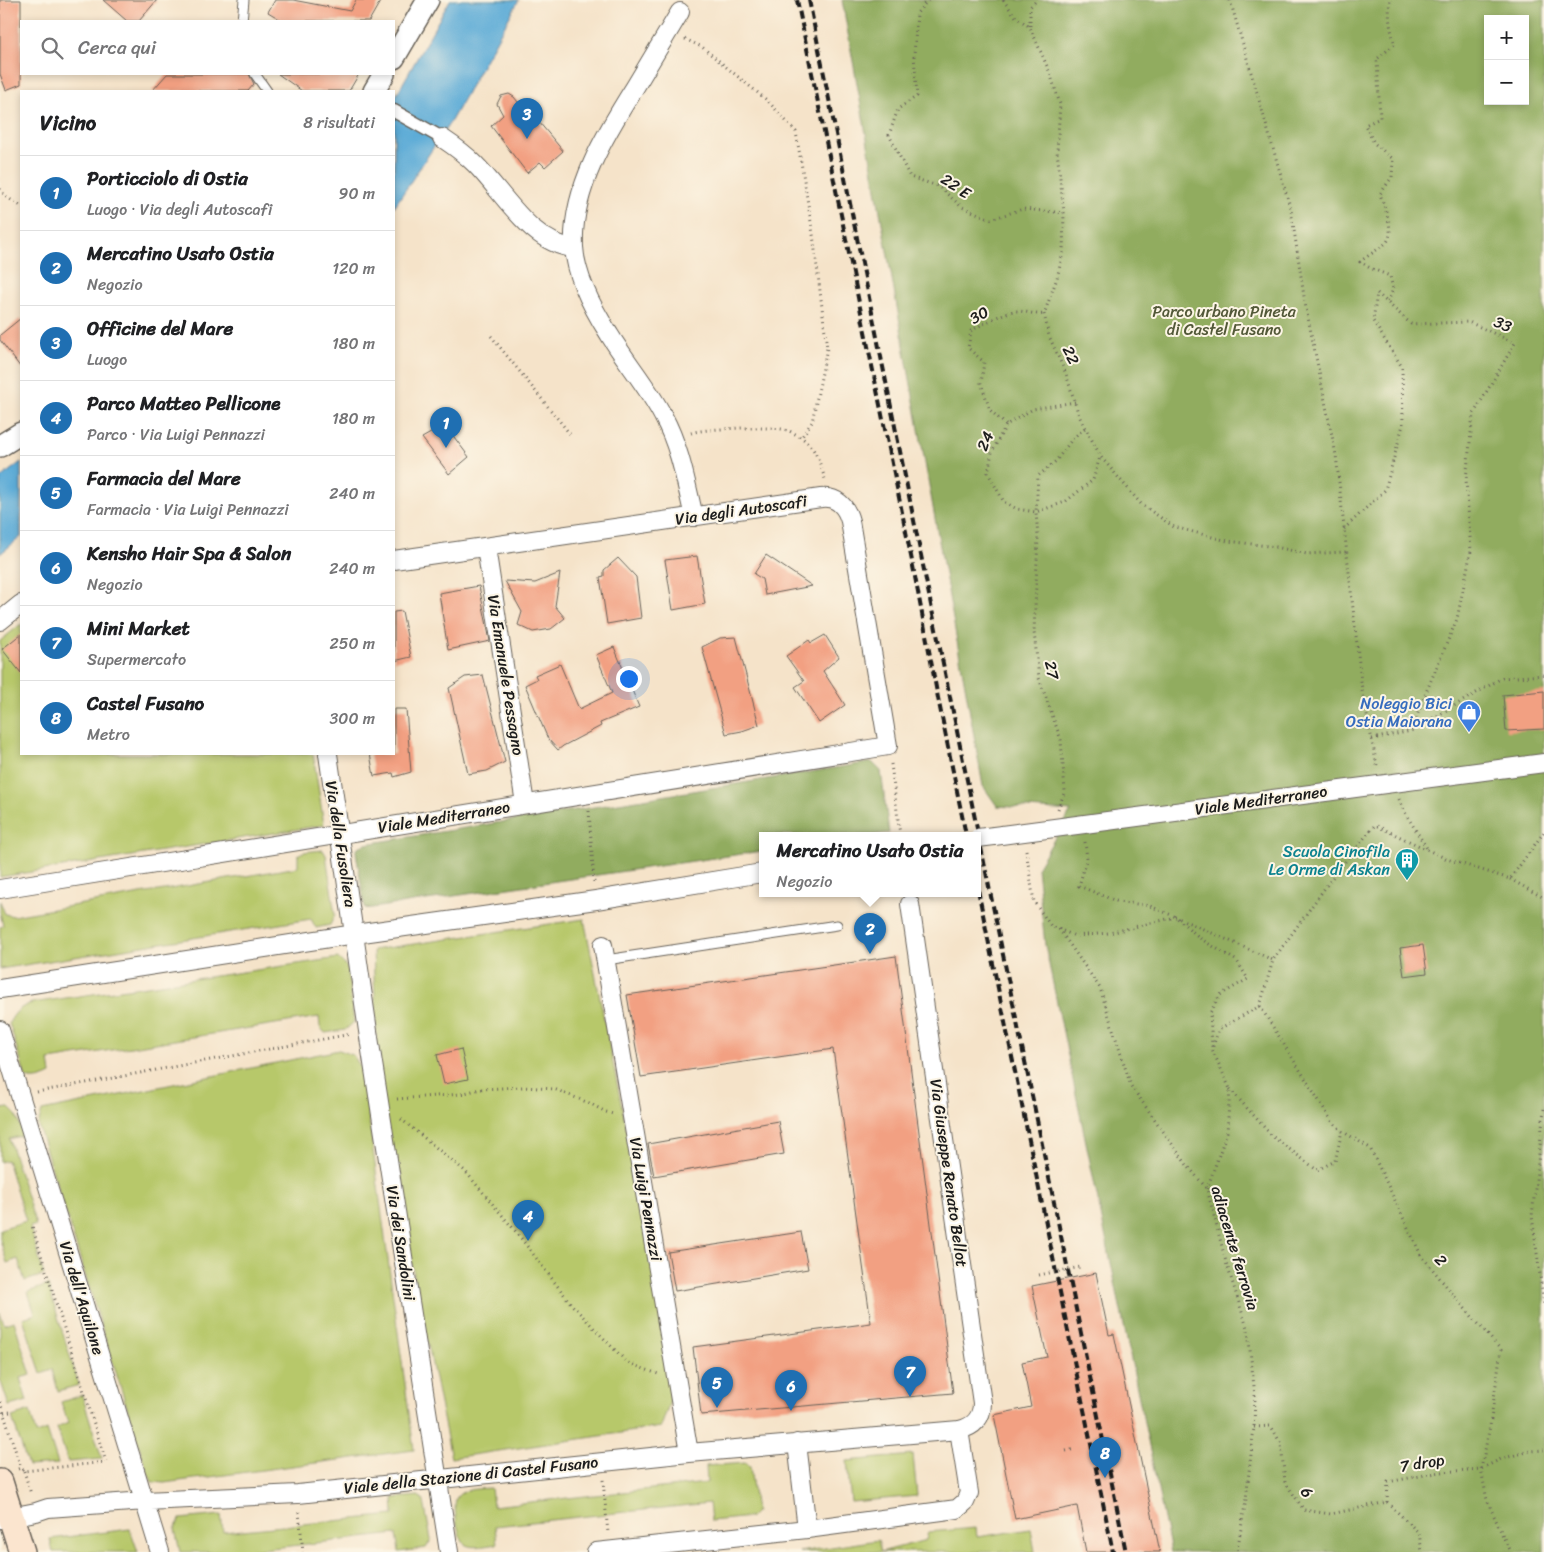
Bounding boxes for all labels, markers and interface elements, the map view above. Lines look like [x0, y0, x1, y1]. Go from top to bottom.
map controls [1484, 15, 1529, 105]
button: + [1484, 15, 1529, 60]
search box [20, 20, 395, 75]
text: Cerca qui [78, 31, 156, 64]
icon: search [38, 34, 66, 62]
button: − [1484, 60, 1529, 105]
pin: 3 [511, 98, 543, 139]
text: Vicino [40, 104, 96, 142]
text: 8 risultati [303, 108, 375, 137]
text: Porticciolo di Ostia [87, 162, 248, 195]
street label: 22 E [935, 165, 978, 207]
text: 1 [53, 179, 59, 208]
text: 90 m [339, 179, 375, 208]
text: Luogo · Via degli Autoscafi [87, 195, 272, 224]
text: Mercatino Usato Ostia [87, 237, 274, 270]
text: 2 [51, 254, 61, 283]
text: 120 m [332, 254, 375, 283]
text: Negozio [87, 270, 143, 299]
park label: Parco urbano Pineta di Castel Fusano [1152, 297, 1297, 344]
street label: 30 [963, 298, 995, 332]
street label: 33 [1489, 307, 1517, 341]
text: Officine del Mare [87, 312, 233, 345]
text: 3 [52, 329, 60, 358]
text: 180 m [332, 329, 375, 358]
street label: 22 [1054, 341, 1088, 369]
text: Luogo [87, 345, 127, 374]
text: Parco Matteo Pellicone [87, 387, 280, 420]
text: 4 [51, 404, 61, 433]
text: 180 m [332, 404, 375, 433]
pin: 1 [430, 407, 462, 448]
text: Parco · Via Luigi Pennazzi [87, 420, 265, 449]
street label: 24 [968, 426, 1002, 456]
text: Farmacia del Mare [87, 462, 241, 495]
text: 5 [51, 479, 61, 508]
text: 240 m [329, 479, 375, 508]
street label: Via degli Autoscafi [673, 486, 810, 534]
text: Farmacia · Via Luigi Pennazzi [87, 495, 289, 524]
text: Kensho Hair Spa & Salon [87, 537, 291, 570]
text: 6 [51, 554, 61, 583]
text: 240 m [329, 554, 375, 583]
text: Negozio [87, 570, 143, 599]
street label: Via Emanuele Pessagno [479, 592, 533, 758]
text: Mini Market [87, 612, 190, 645]
text: 7 [51, 629, 61, 658]
text: 250 m [329, 629, 375, 658]
text: Supermercato [87, 645, 186, 674]
street label: 27 [1036, 658, 1068, 683]
your location [616, 666, 642, 692]
text: Castel Fusano [87, 687, 204, 720]
place label: Noleggio Bici Ostia Maiorana [1346, 689, 1453, 736]
shop icon: Noleggio Bici Ostia Maiorana [1456, 699, 1482, 733]
text: 8 [51, 704, 61, 733]
text: 300 m [330, 704, 375, 733]
text: Metro [87, 720, 130, 749]
street label: Viale Mediterraneo [1193, 776, 1329, 824]
street label: Via della Fusoliera [317, 779, 365, 909]
street label: Viale Mediterraneo [376, 792, 512, 842]
popup [759, 832, 981, 897]
text: Mercatino Usato Ostia [777, 834, 963, 867]
place label: Scuola Cinofila Le Orme di Askan [1269, 837, 1390, 884]
building icon: Scuola Cinofila Le Orme di Askan [1394, 847, 1420, 881]
text: Negozio [777, 867, 832, 896]
pin: 2 [854, 913, 886, 954]
street label: Via Giuseppe Renato Bellot [921, 1077, 977, 1269]
street label: Via Luigi Pennazzi [621, 1135, 671, 1264]
street label: adiacente ferrovia [1202, 1182, 1268, 1314]
street label: Via dei Sandolini [378, 1183, 424, 1303]
pin: 4 [512, 1200, 544, 1241]
street label: Via dell'Aquilone [51, 1237, 113, 1359]
street label: 2 [1427, 1247, 1455, 1273]
pin: 7 [894, 1356, 926, 1397]
pin: 5 [701, 1367, 733, 1408]
pin: 6 [775, 1370, 807, 1411]
pin: 8 [1089, 1437, 1121, 1478]
street label: 7 drop [1398, 1445, 1447, 1481]
street label: Viale della Stazione di Castel Fusano [342, 1447, 600, 1503]
street label: 6 [1293, 1480, 1321, 1504]

